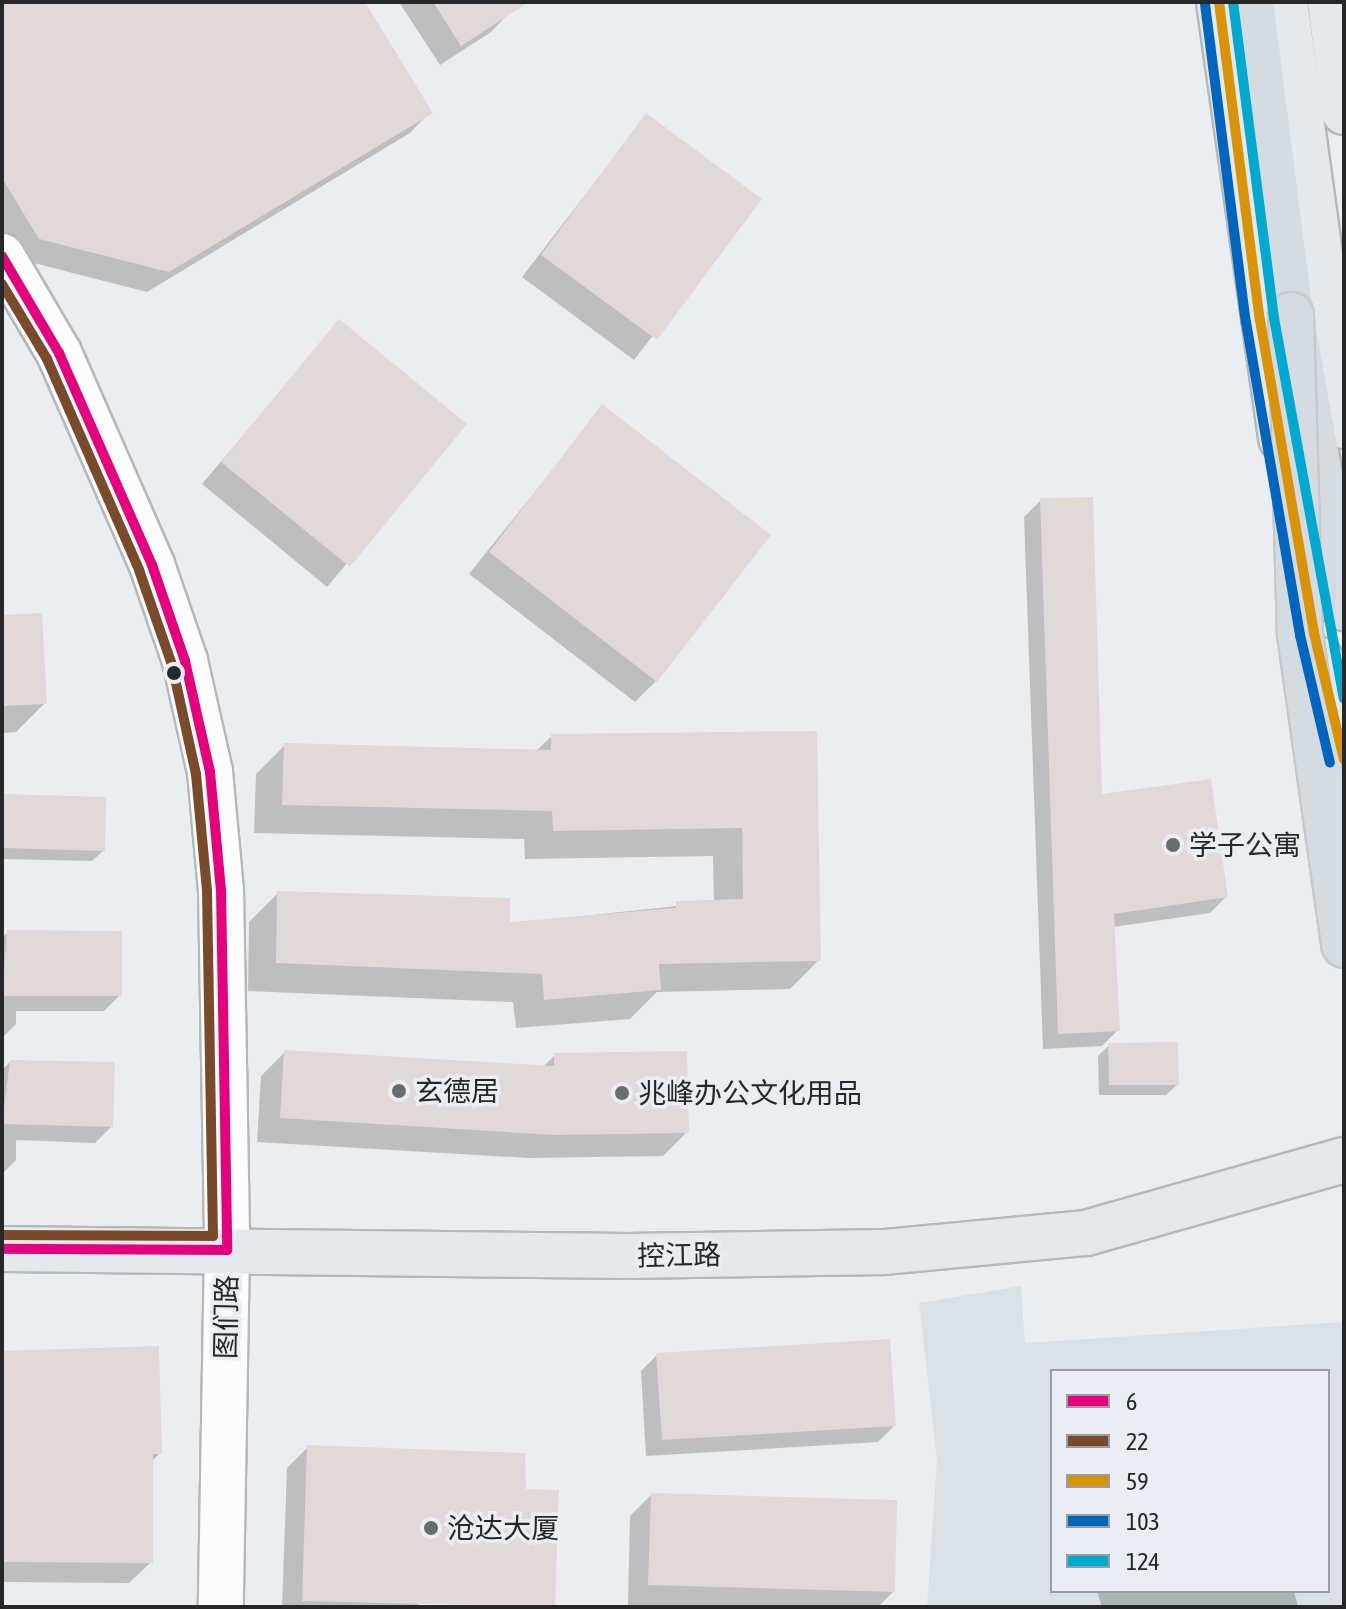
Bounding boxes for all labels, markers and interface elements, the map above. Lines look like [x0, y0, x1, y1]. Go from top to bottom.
unlabelled marker [166, 665, 182, 681]
place label: 学子公寓 [1189, 828, 1301, 862]
marker: 学子公寓 [1164, 836, 1182, 854]
place label: 玄德居 [415, 1074, 499, 1108]
place label: 兆峰办公文化用品 [638, 1076, 862, 1110]
marker: 玄德居 [390, 1082, 408, 1100]
marker: 兆峰办公文化用品 [613, 1084, 631, 1102]
street label: 控江路 [637, 1237, 721, 1273]
street label: 图们路 [208, 1275, 244, 1359]
legend [1050, 1369, 1330, 1593]
text: 6 [1126, 1388, 1137, 1415]
text: 22 [1126, 1428, 1149, 1455]
text: 59 [1126, 1468, 1149, 1495]
text: 103 [1126, 1508, 1160, 1535]
place label: 沧达大厦 [447, 1511, 559, 1545]
marker: 沧达大厦 [422, 1519, 440, 1537]
text: 124 [1126, 1548, 1160, 1575]

